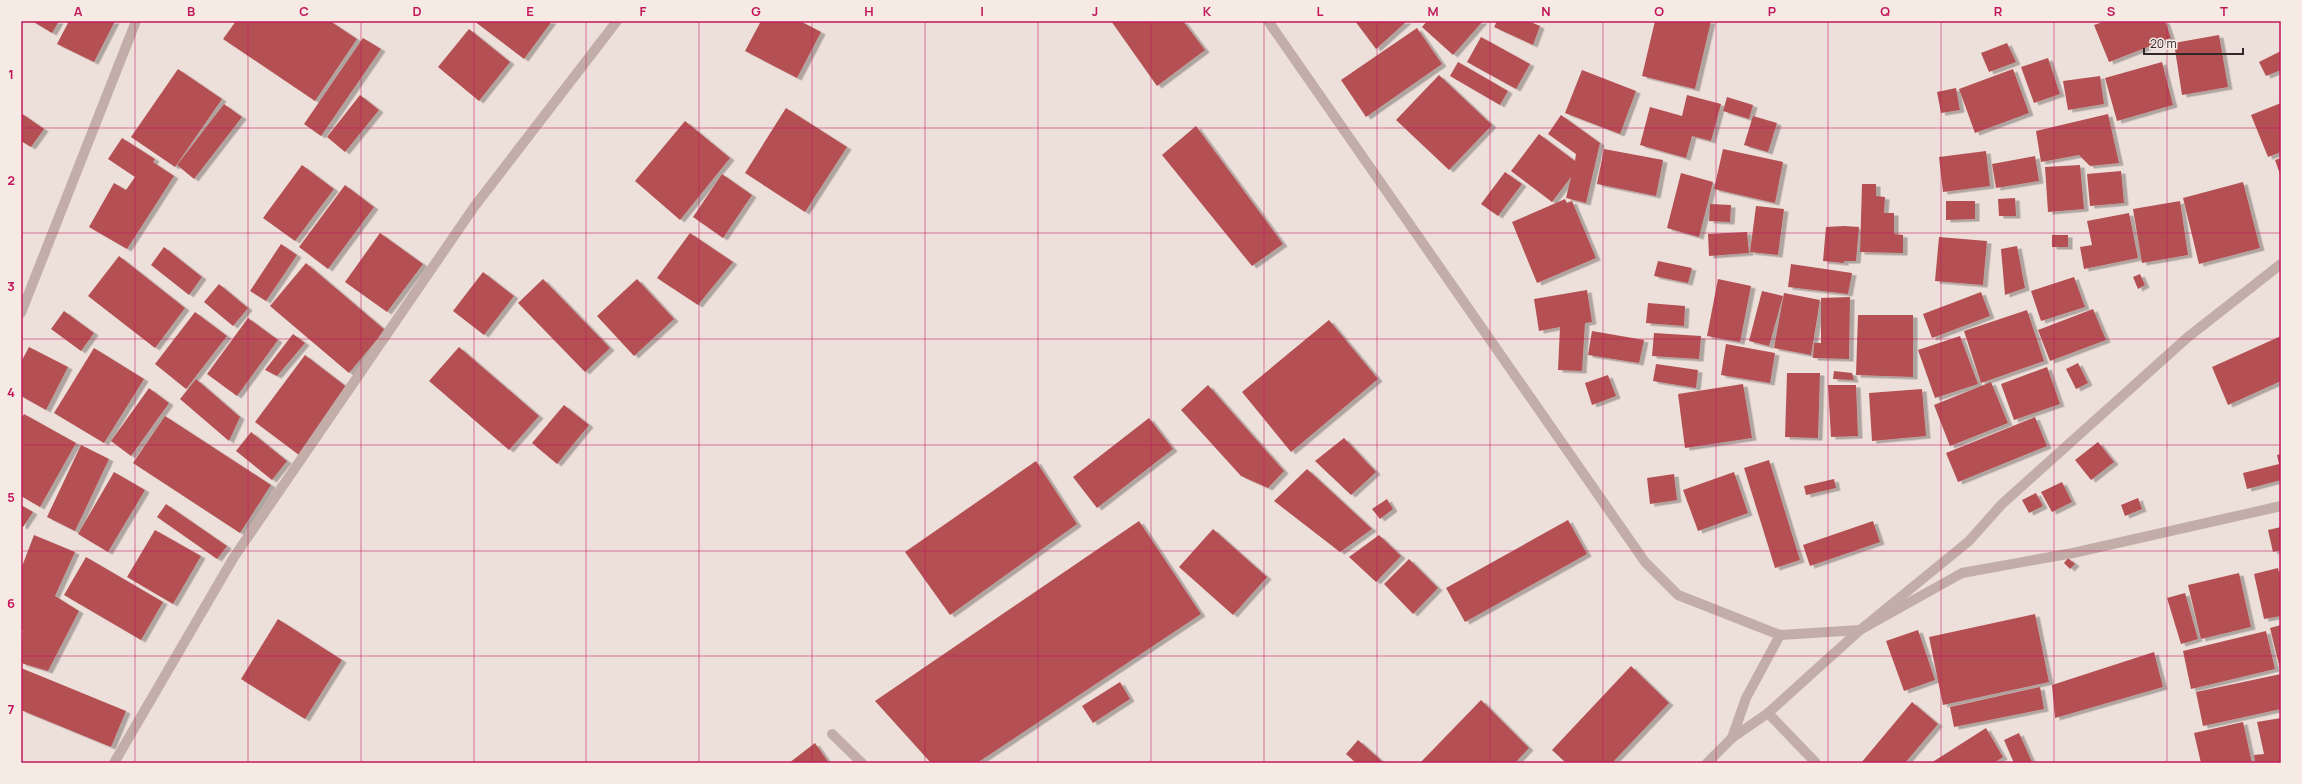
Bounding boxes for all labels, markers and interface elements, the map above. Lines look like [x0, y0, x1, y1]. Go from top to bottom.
text: A [74, 2, 83, 20]
text: B [187, 2, 195, 20]
text: C [299, 2, 309, 20]
text: D [412, 2, 422, 20]
text: E [526, 2, 534, 20]
text: F [640, 2, 647, 20]
text: G [751, 2, 761, 20]
text: H [864, 2, 874, 20]
text: I [980, 2, 984, 20]
text: J [1092, 2, 1098, 20]
text: K [1203, 2, 1212, 20]
text: L [1317, 2, 1324, 20]
text: M [1427, 2, 1439, 20]
text: N [1541, 2, 1551, 20]
text: O [1654, 2, 1664, 20]
text: P [1768, 2, 1776, 20]
text: Q [1880, 2, 1890, 20]
text: R [1994, 2, 2003, 20]
text: S [2107, 2, 2116, 20]
text: T [2220, 2, 2228, 20]
scale bar [2144, 30, 2243, 56]
text: 20 m [2150, 35, 2177, 52]
text: 1 [8, 65, 14, 83]
text: 2 [7, 171, 15, 189]
text: 3 [7, 277, 15, 295]
text: 4 [7, 383, 15, 401]
text: 5 [7, 488, 15, 506]
text: 6 [7, 594, 15, 612]
text: 7 [8, 700, 15, 718]

